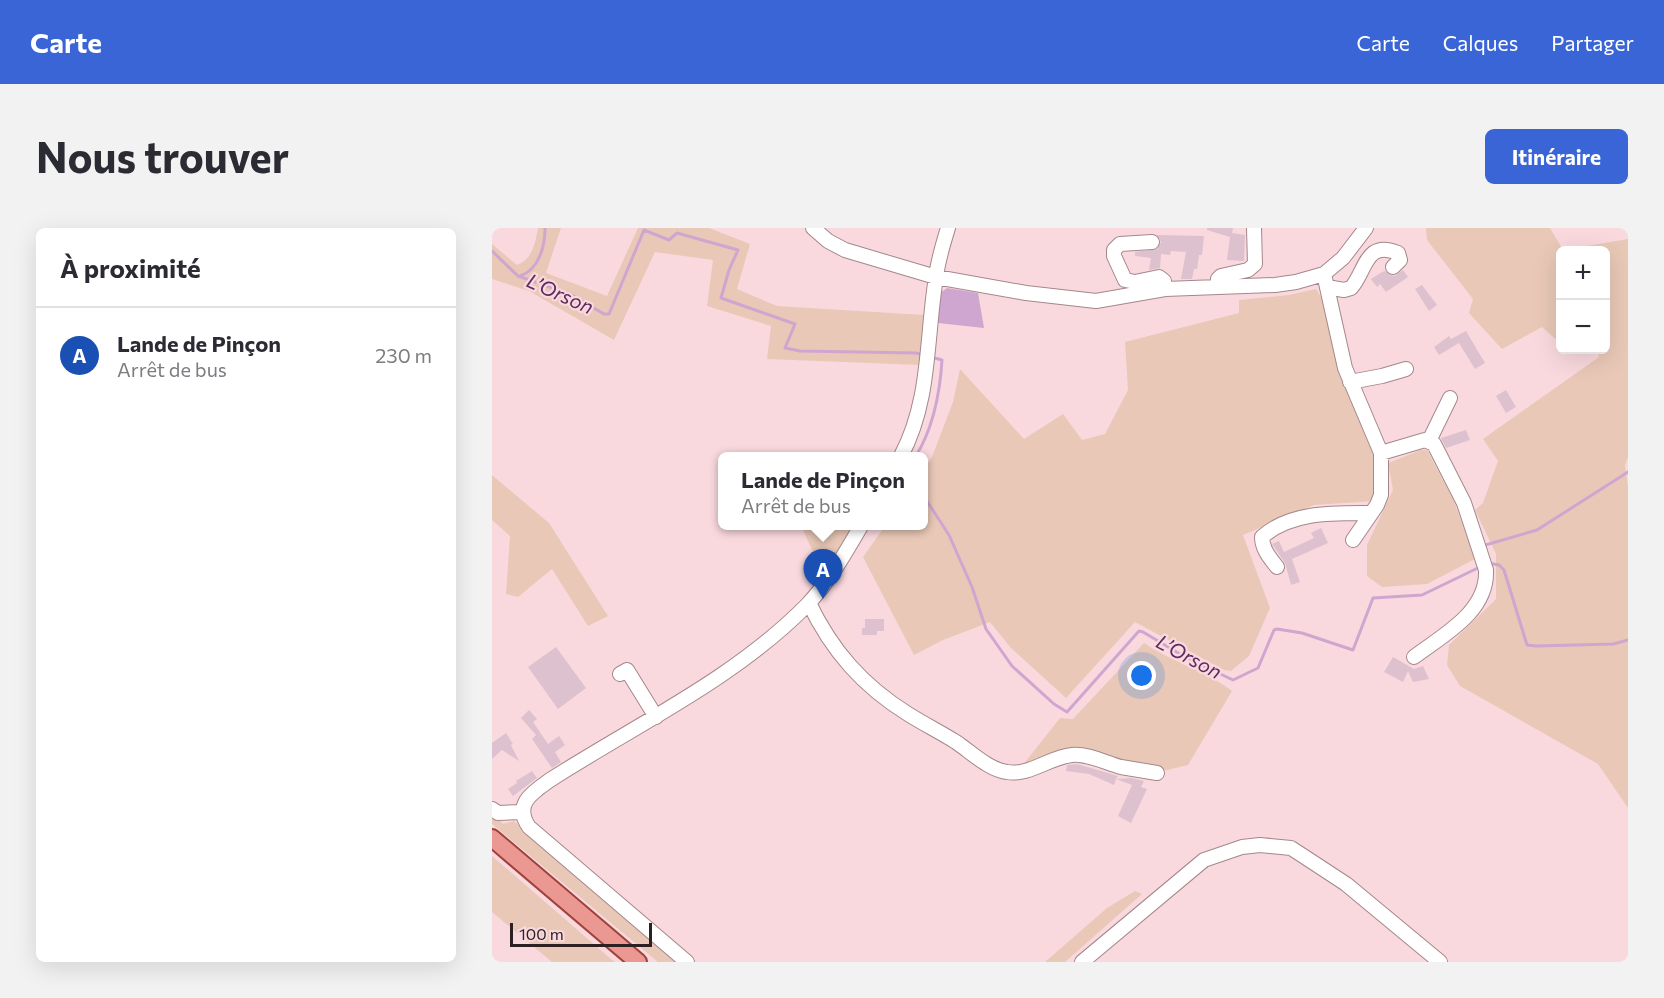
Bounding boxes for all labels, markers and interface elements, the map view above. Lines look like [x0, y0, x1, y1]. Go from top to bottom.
text: Carte [30, 25, 102, 59]
text: Carte [1357, 30, 1410, 55]
text: Calques [1443, 30, 1518, 55]
text: Partager [1551, 30, 1634, 55]
button: Itinéraire [1485, 129, 1628, 184]
text: Nous trouver [36, 130, 289, 182]
map controls [1556, 246, 1610, 354]
button: + [1556, 246, 1610, 300]
text: À proximité [60, 252, 201, 283]
water label: L’Orson [523, 268, 598, 318]
button: − [1556, 300, 1610, 354]
text: Lande de Pinçon [117, 330, 281, 357]
text: A [72, 343, 87, 367]
text: 230 m [375, 343, 432, 367]
text: Arrêt de bus [117, 357, 227, 381]
popup [718, 452, 928, 530]
text: Lande de Pinçon [741, 466, 905, 493]
text: Arrêt de bus [741, 493, 851, 517]
pin: A [804, 550, 842, 599]
water label: L’Orson [1153, 629, 1226, 683]
your location [1127, 661, 1156, 690]
scale bar [510, 920, 652, 948]
text: 100 m [519, 924, 564, 943]

